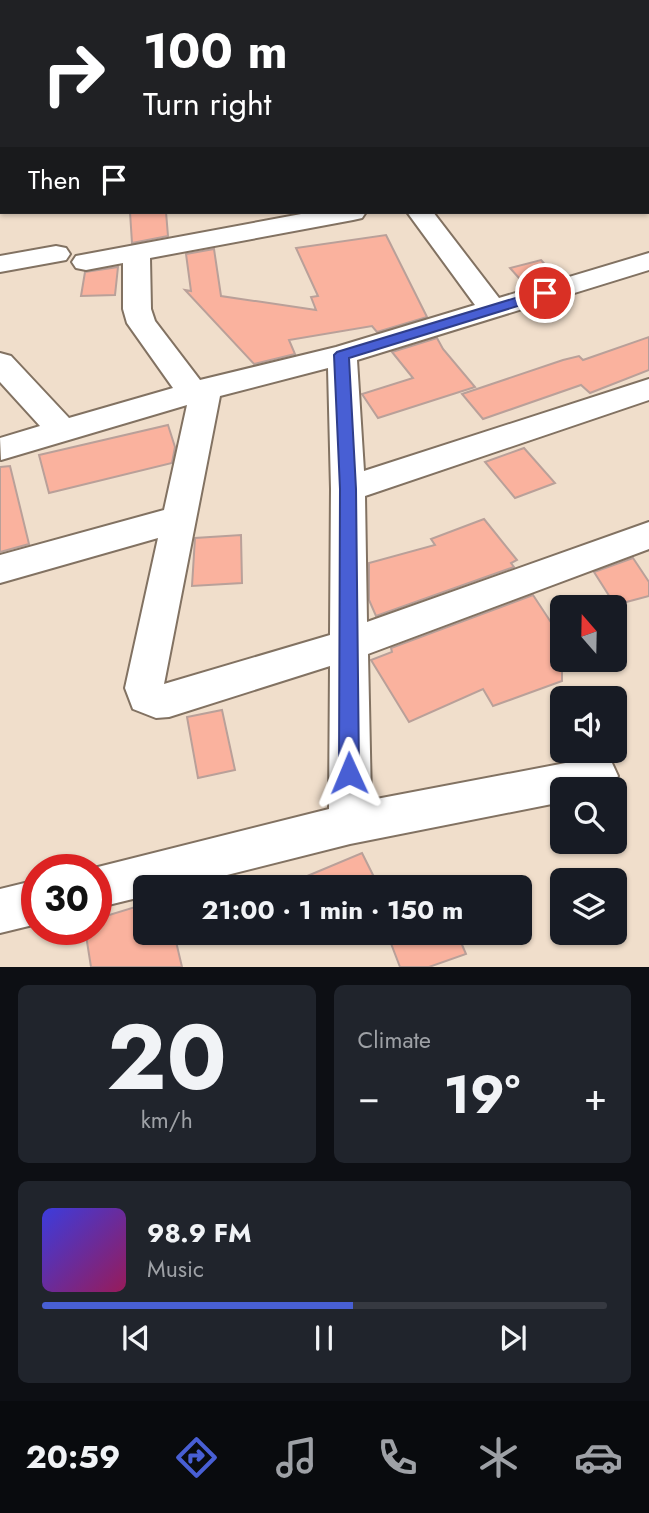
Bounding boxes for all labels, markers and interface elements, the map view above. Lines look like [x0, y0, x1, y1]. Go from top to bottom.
text: 100 m [143, 16, 288, 86]
icon: right [28, 28, 119, 119]
text: Turn right [143, 81, 272, 127]
text: Then [28, 161, 81, 199]
icon: arrive [95, 161, 133, 199]
pin [515, 263, 575, 323]
icon: arrive [526, 274, 564, 312]
north arrow [550, 595, 626, 672]
map controls [550, 595, 627, 945]
button: sound [550, 686, 627, 763]
position arrow [312, 736, 386, 810]
button: search [550, 777, 627, 854]
speed limit sign: 30 [21, 854, 112, 945]
button: layers [550, 868, 627, 945]
text: 21:00 · 1 min · 150 m [202, 891, 463, 929]
text: 20 [107, 992, 227, 1123]
text: Climate [358, 1023, 431, 1057]
text: 19° [443, 1057, 520, 1133]
text: − [358, 1069, 380, 1124]
text: + [584, 1069, 607, 1124]
text: km/h [141, 1103, 193, 1137]
text: 98.9 FM [147, 1214, 251, 1252]
text: Music [147, 1252, 204, 1286]
icon: previous [117, 1319, 155, 1357]
icon: pause [305, 1319, 343, 1357]
icon: next [494, 1319, 532, 1357]
icon: directions [172, 1433, 221, 1482]
icon: music [272, 1433, 321, 1482]
icon: phone [373, 1433, 422, 1482]
icon: climate [474, 1433, 523, 1482]
icon: car [574, 1433, 623, 1482]
text: 20:59 [26, 1434, 120, 1480]

